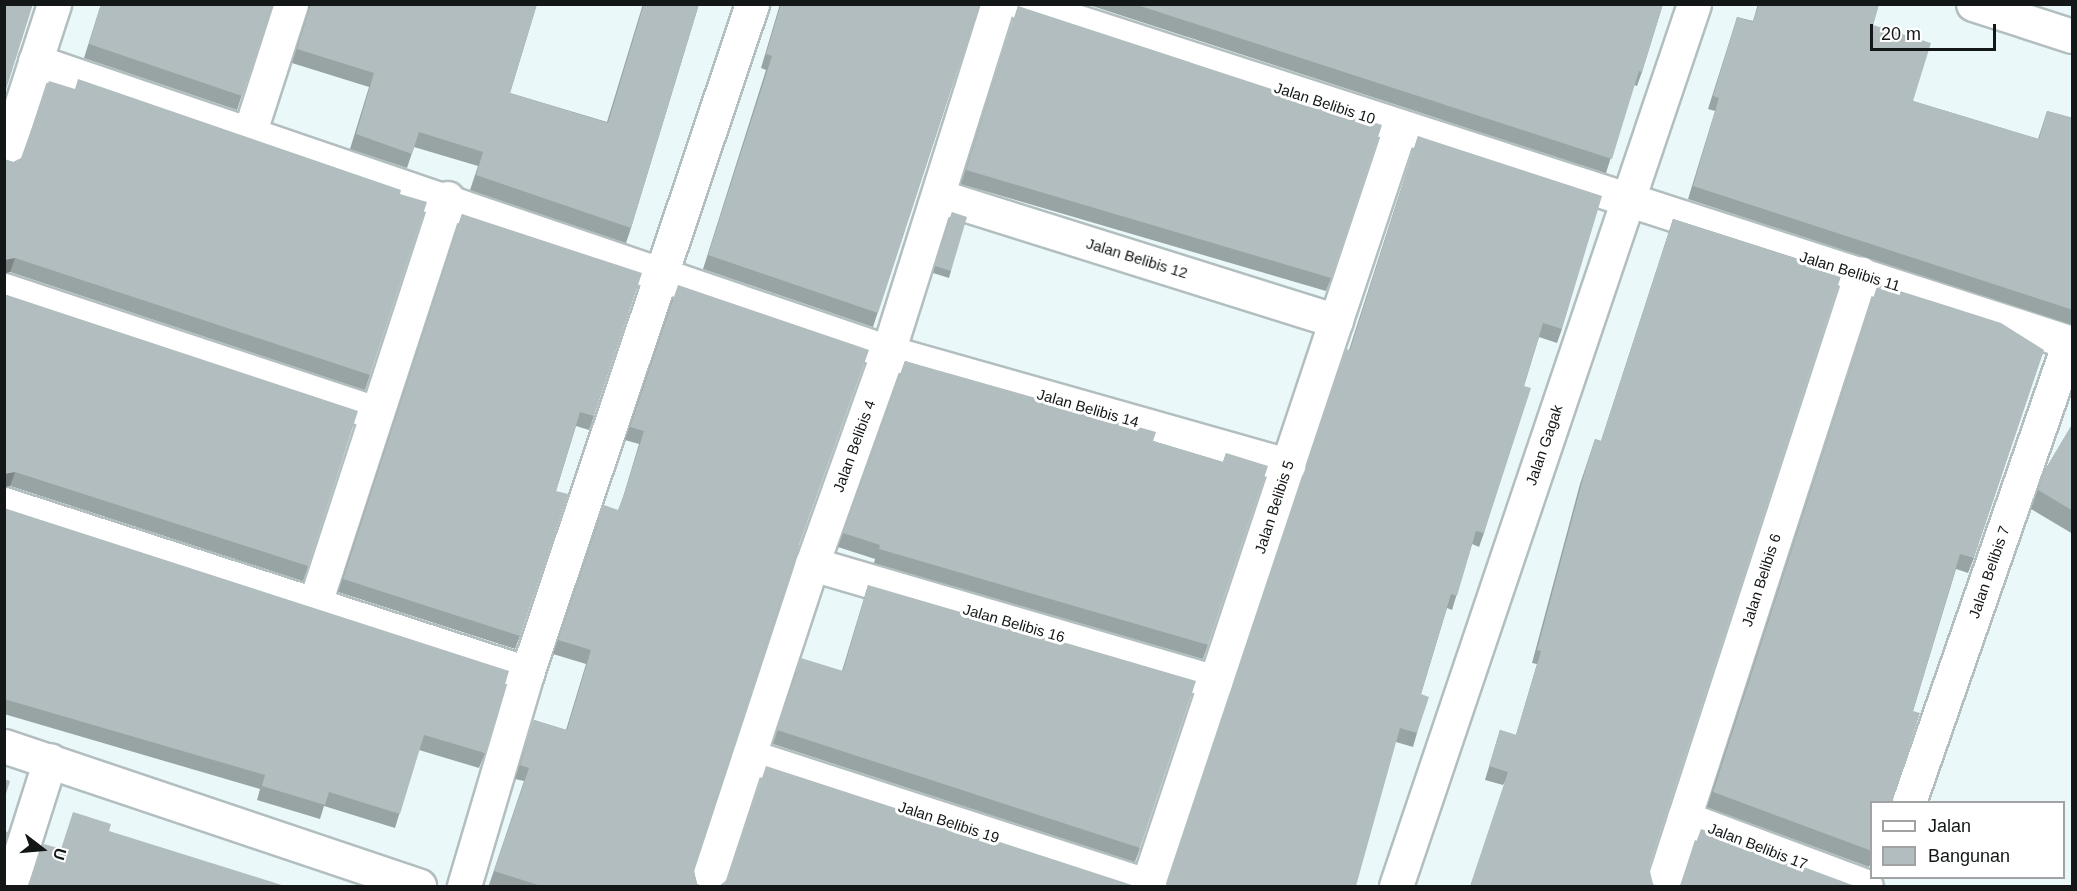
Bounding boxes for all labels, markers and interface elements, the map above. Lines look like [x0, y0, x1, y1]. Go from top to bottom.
scale bar [1873, 12, 1999, 50]
text: 20 m [1881, 24, 1921, 44]
street label: Jalan Belibis 10 [1272, 78, 1378, 128]
street label: Jalan Belibis 12 [1084, 234, 1190, 282]
street label: Jalan Belibis 11 [1798, 247, 1902, 295]
street label: Jalan Belibis 14 [1035, 385, 1141, 431]
street label: Jalan Belibis 4 [829, 397, 879, 495]
street label: Jalan Gagak [1522, 402, 1566, 488]
street label: Jalan Belibis 5 [1250, 458, 1298, 556]
street label: Jalan Belibis 7 [1965, 523, 2013, 621]
street label: Jalan Belibis 6 [1737, 531, 1785, 629]
street label: Jalan Belibis 16 [961, 600, 1067, 646]
street label: Jalan Belibis 19 [896, 797, 1002, 847]
legend [1870, 801, 2065, 879]
text: Jalan [1928, 816, 1971, 836]
north arrow [12, 819, 72, 879]
street label: Jalan Belibis 17 [1706, 819, 1810, 873]
text: U [50, 846, 70, 862]
text: Bangunan [1928, 846, 2010, 866]

